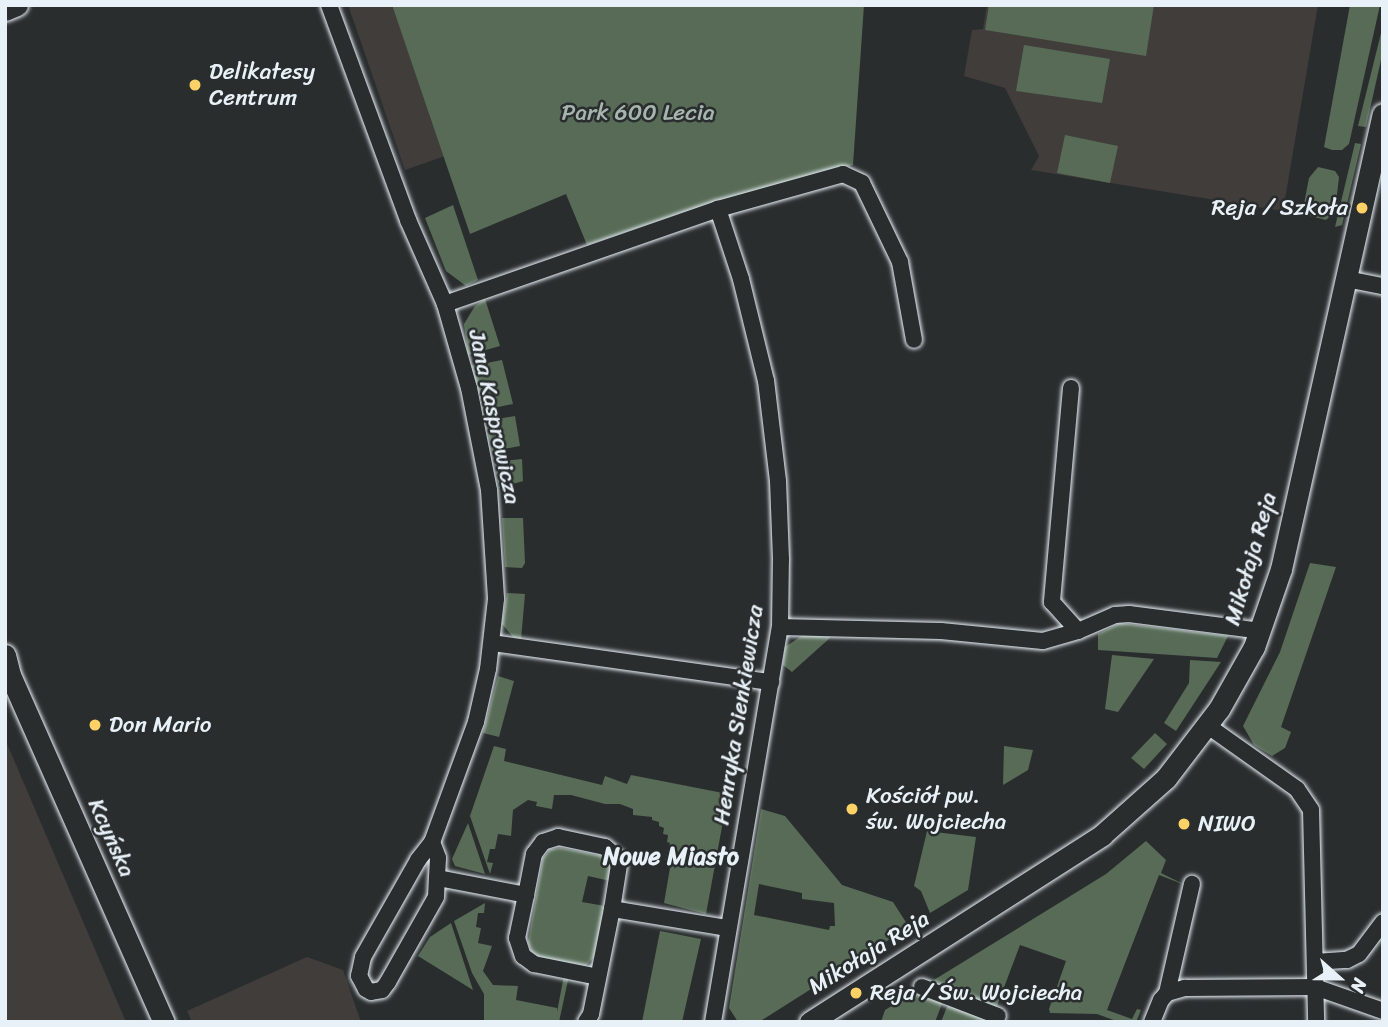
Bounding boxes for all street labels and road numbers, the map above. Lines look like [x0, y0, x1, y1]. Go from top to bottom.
street label: Jana Kasprowicza [462, 327, 526, 507]
street label: Mikołaja Reja [1219, 489, 1283, 629]
street label: Henryka Sienkiewicza [708, 603, 770, 827]
street label: Kcyńska [82, 794, 140, 882]
street label: Mikołaja Reja [803, 905, 935, 1001]

